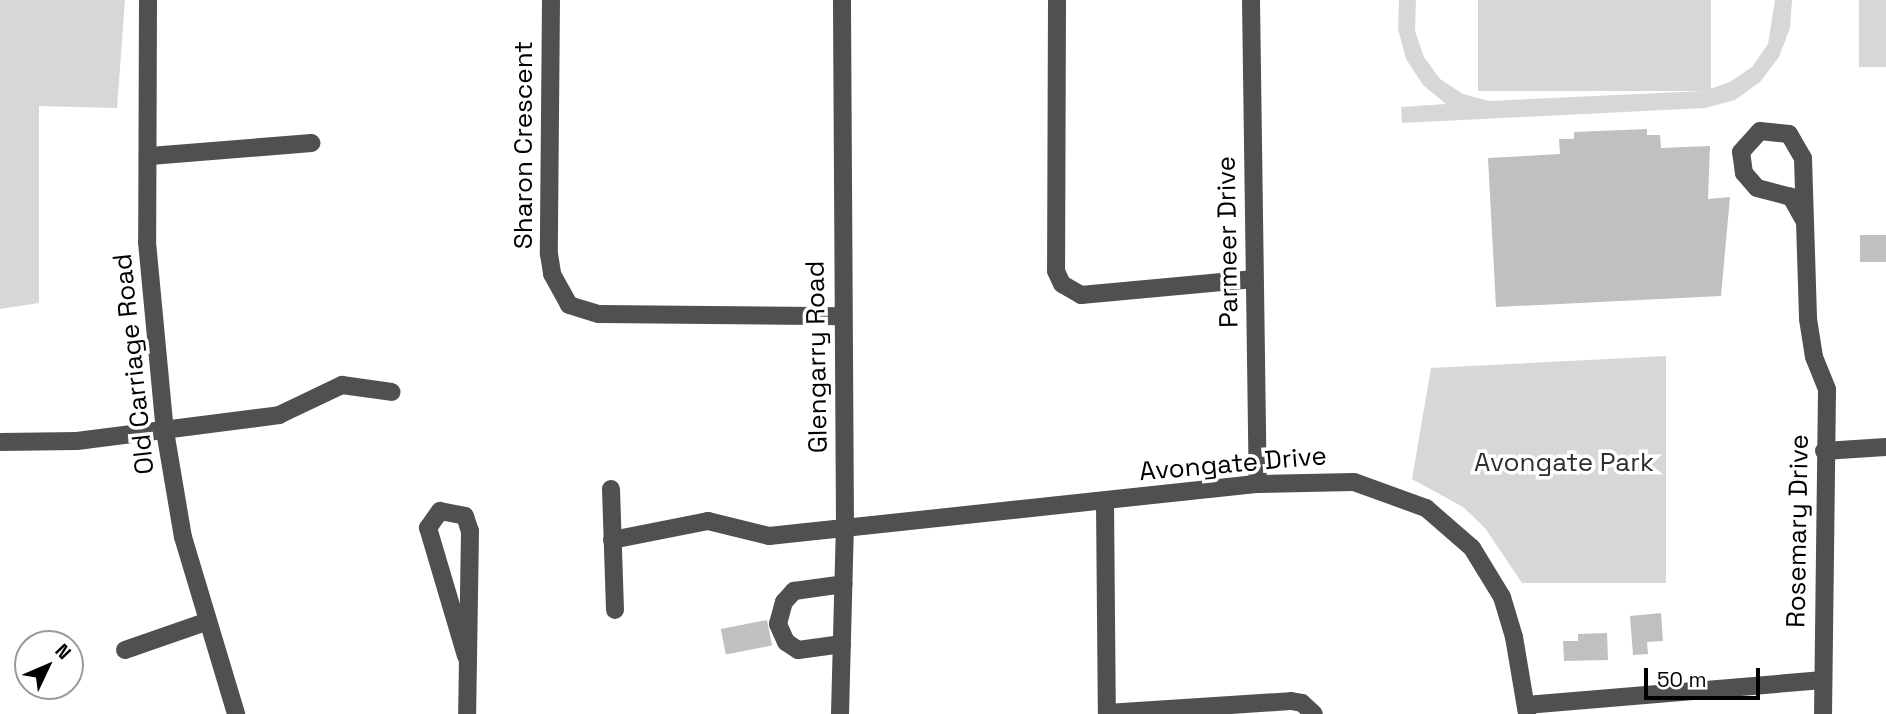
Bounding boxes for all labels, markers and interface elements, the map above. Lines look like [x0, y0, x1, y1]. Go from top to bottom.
street label: Sharon Crescent [508, 41, 540, 249]
street label: Parmeer Drive [1211, 156, 1245, 328]
street label: Old Carriage Road [107, 252, 161, 476]
street label: Glengarry Road [800, 260, 834, 454]
street label: Rosemary Drive [1781, 434, 1815, 628]
street label: Avongate Drive [1138, 440, 1328, 488]
park label: Avongate Park [1474, 447, 1654, 479]
north arrow [14, 630, 84, 700]
text: N [50, 638, 76, 665]
scale bar [1648, 654, 1764, 698]
text: 50 m [1657, 666, 1707, 693]

